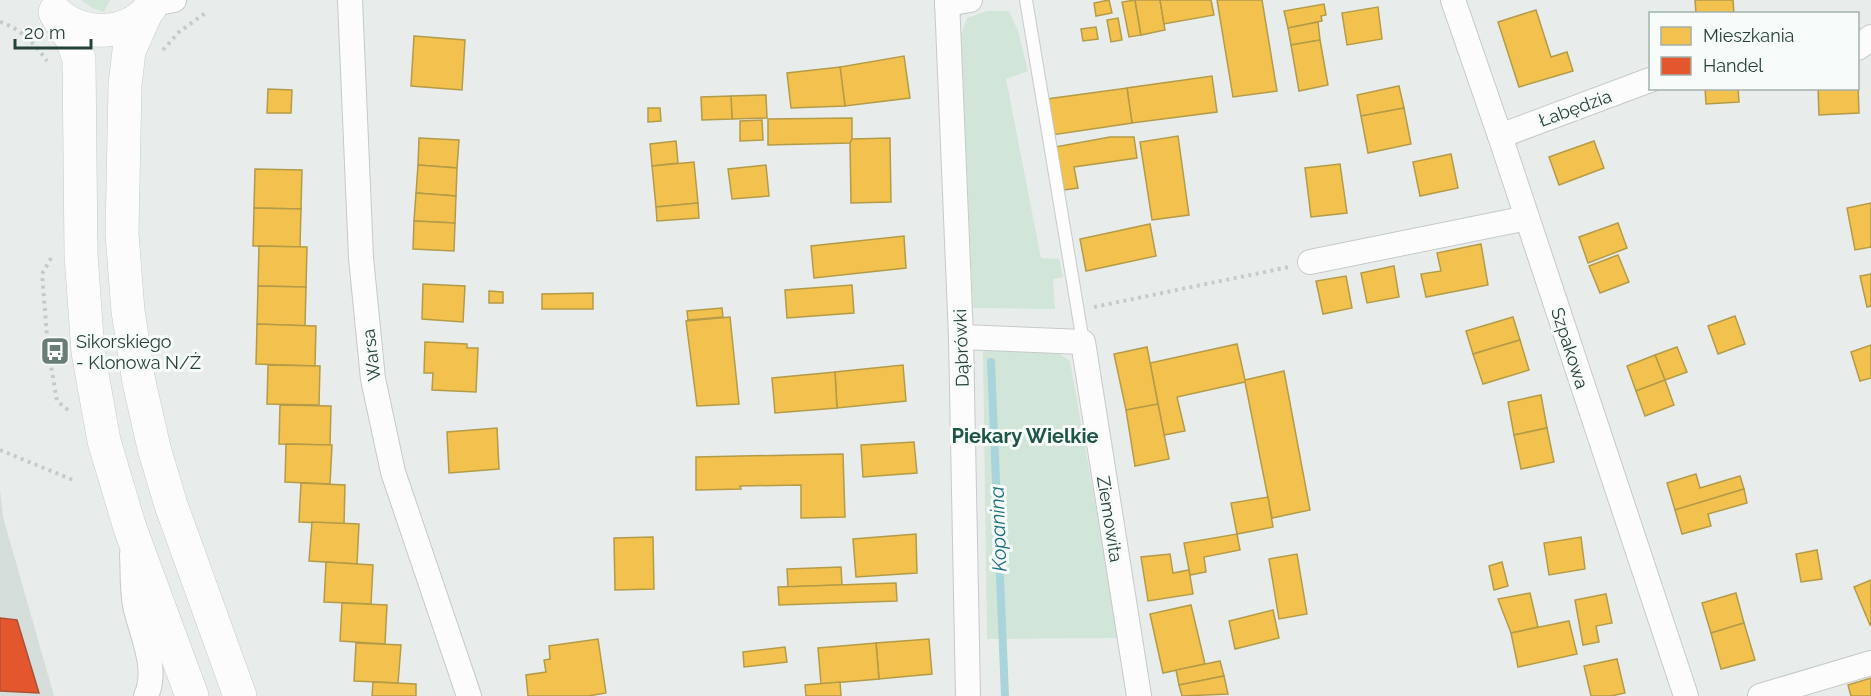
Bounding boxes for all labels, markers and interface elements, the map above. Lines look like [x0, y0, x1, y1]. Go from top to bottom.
scale bar [15, 12, 92, 50]
legend [1649, 12, 1859, 90]
text: 20 m [24, 22, 66, 43]
text: Mieszkania [1703, 25, 1794, 46]
text: Handel [1703, 55, 1763, 76]
street label: Łabędzia [1536, 85, 1614, 131]
street label: Szpakowa [1547, 305, 1593, 391]
street label: Dąbrówki [949, 309, 973, 387]
street label: Warsa [357, 328, 385, 382]
place label: Sikorskiego - Klonowa N/Ż [76, 331, 201, 373]
bus stop icon: Sikorskiego - Klonowa N/Ż [39, 335, 71, 367]
district label: Piekary Wielkie [951, 424, 1099, 448]
street label: Ziemowita [1093, 474, 1127, 564]
water label: Kopanina [985, 486, 1011, 572]

